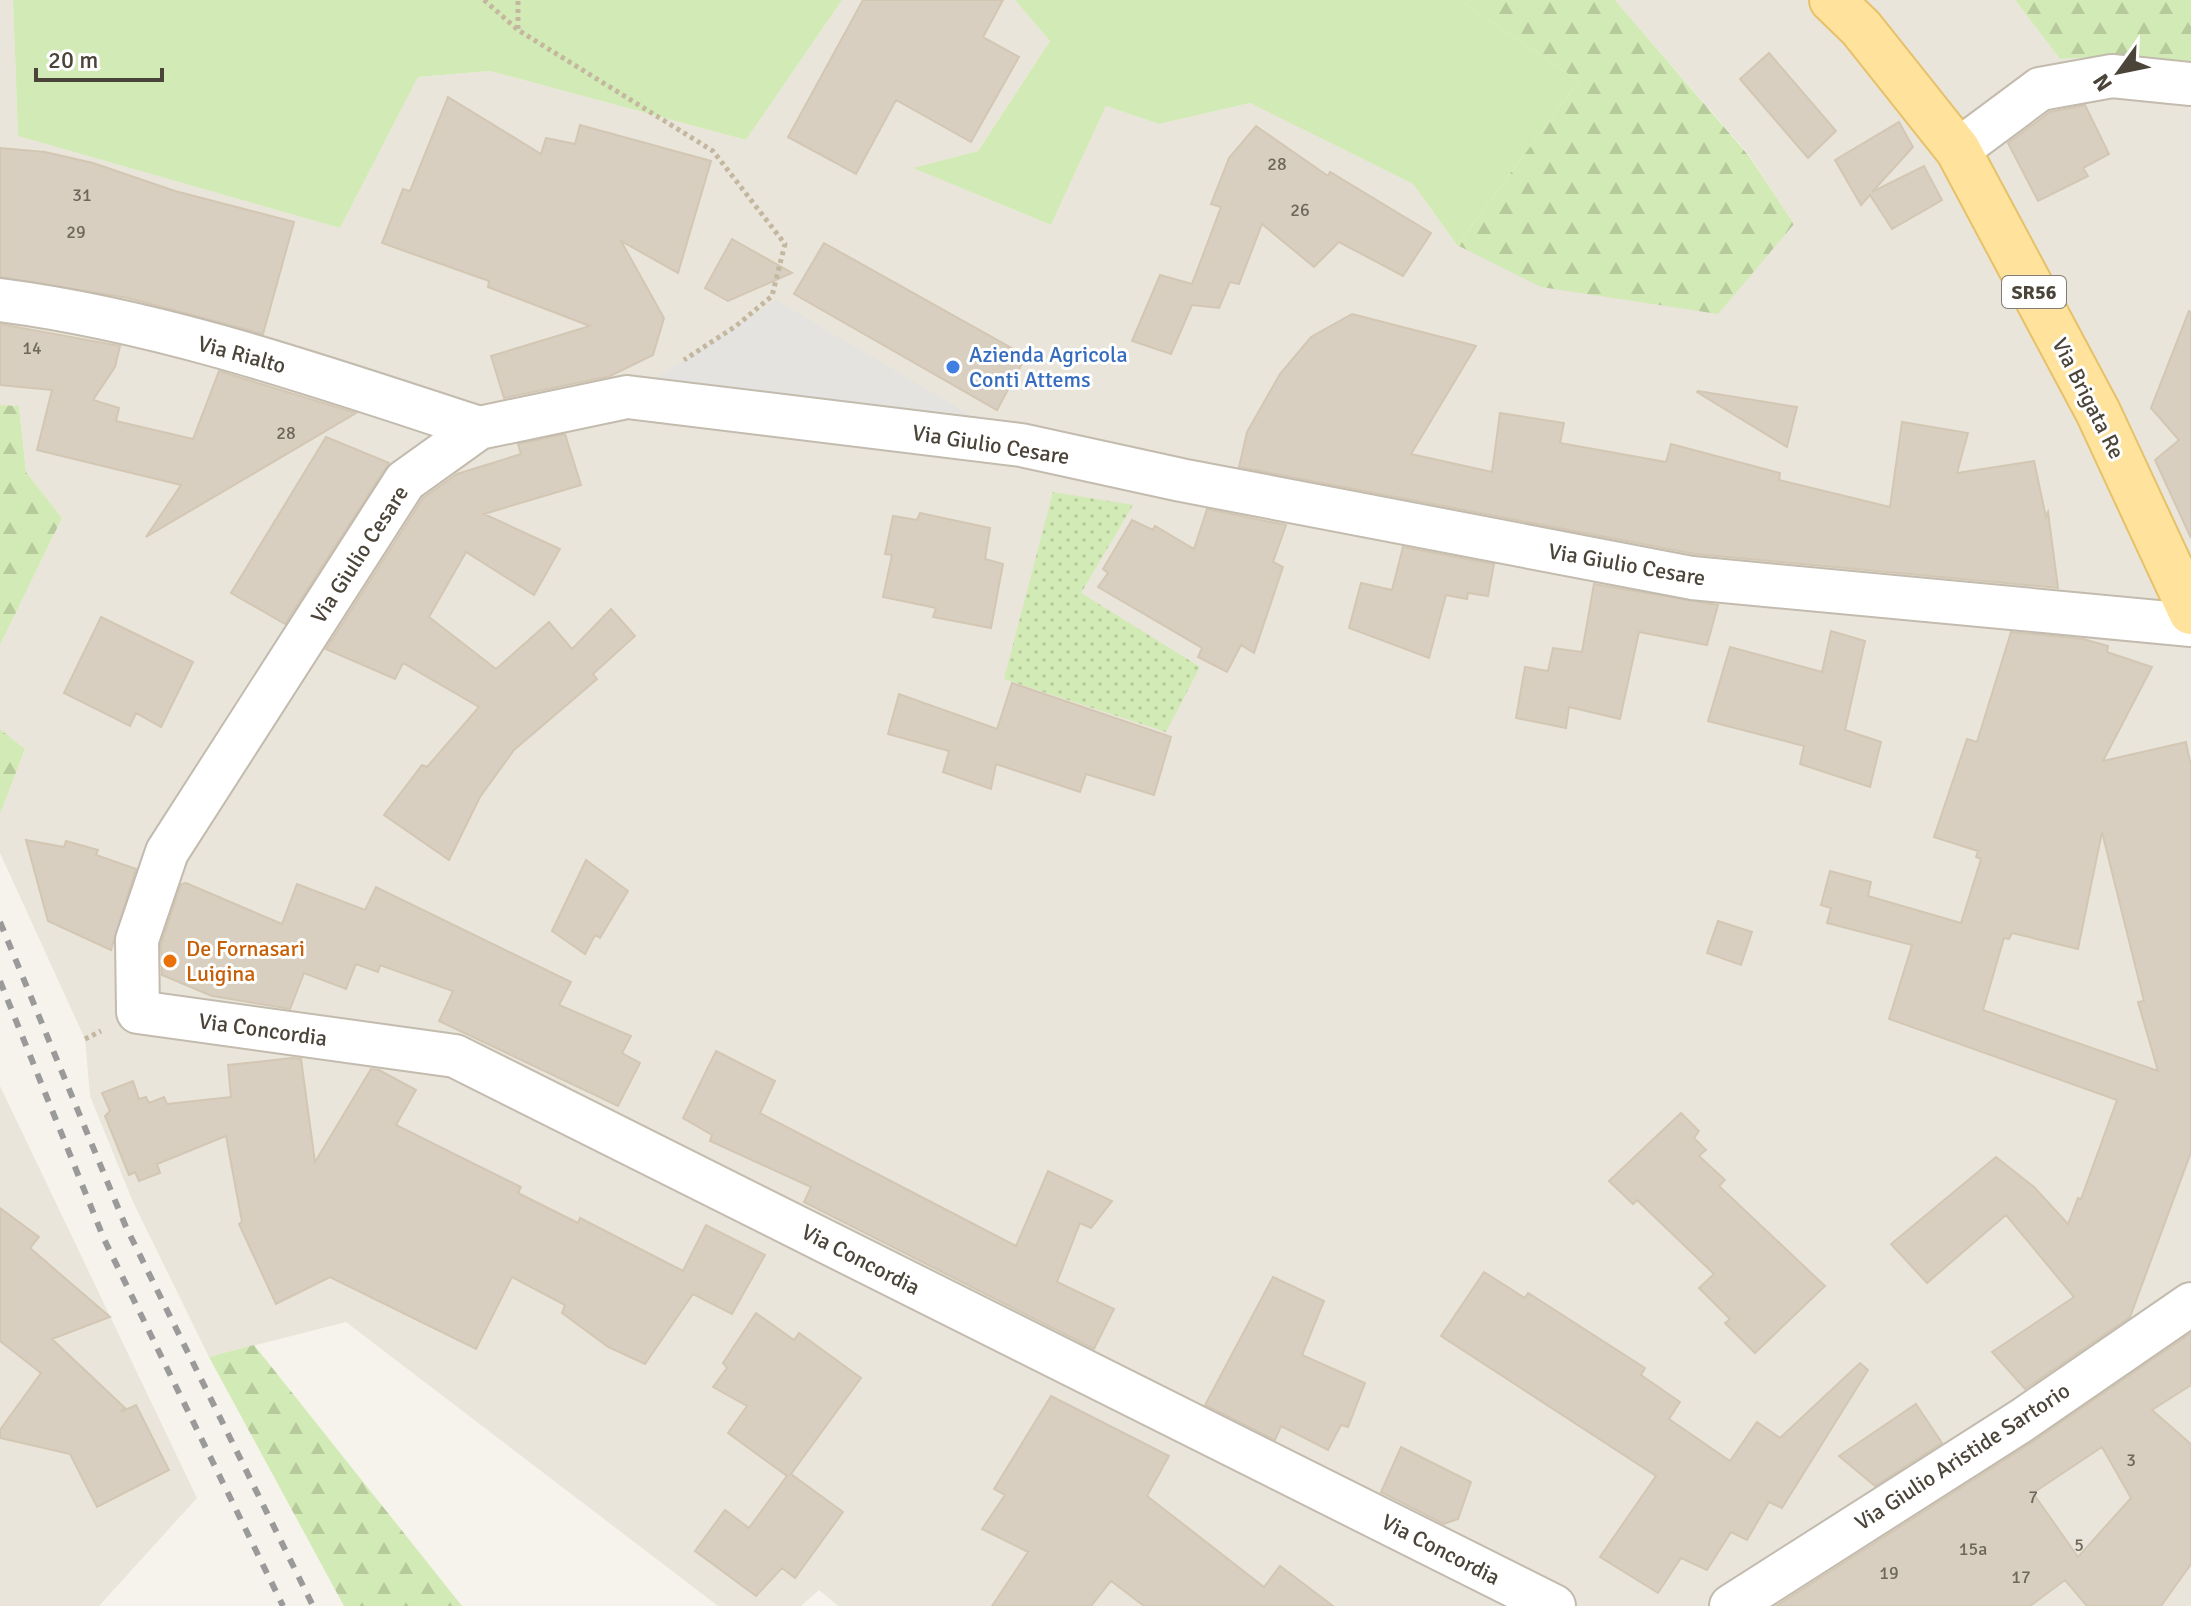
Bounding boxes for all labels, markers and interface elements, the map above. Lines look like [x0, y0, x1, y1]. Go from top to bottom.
scale bar [36, 32, 162, 82]
north arrow [2079, 32, 2159, 112]
text: 20 m [48, 45, 98, 75]
text: N [2087, 69, 2118, 96]
house number: 28 [1267, 153, 1287, 175]
house number: 31 [72, 184, 92, 206]
house number: 26 [1290, 199, 1310, 221]
house number: 29 [66, 221, 86, 243]
road number: SR56 [2002, 276, 2066, 308]
street label: Via Rialto [195, 330, 289, 379]
street label: Via Brigata Re [2047, 333, 2131, 463]
house number: 14 [22, 337, 42, 359]
place label: Azienda Agricola Conti Attems [969, 341, 1128, 393]
marker: Azienda Agricola Conti Attems [944, 358, 962, 376]
street label: Via Giulio Cesare [910, 419, 1072, 470]
house number: 28 [276, 422, 296, 444]
street label: Via Giulio Cesare [305, 480, 414, 628]
street label: Via Giulio Cesare [1546, 537, 1708, 592]
place label: De Fornasari Luigina [186, 935, 305, 987]
marker: De Fornasari Luigina [161, 952, 179, 970]
street label: Via Concordia [197, 1007, 329, 1052]
street label: Via Concordia [797, 1218, 925, 1301]
street label: Via Giulio Aristide Sartorio [1850, 1377, 2075, 1536]
house number: 3 [2126, 1449, 2136, 1471]
house number: 7 [2028, 1486, 2038, 1508]
street label: Via Concordia [1377, 1508, 1505, 1591]
house number: 5 [2074, 1534, 2084, 1556]
house number: 15a [1959, 1538, 1987, 1560]
house number: 19 [1879, 1562, 1899, 1584]
house number: 17 [2011, 1566, 2031, 1588]

